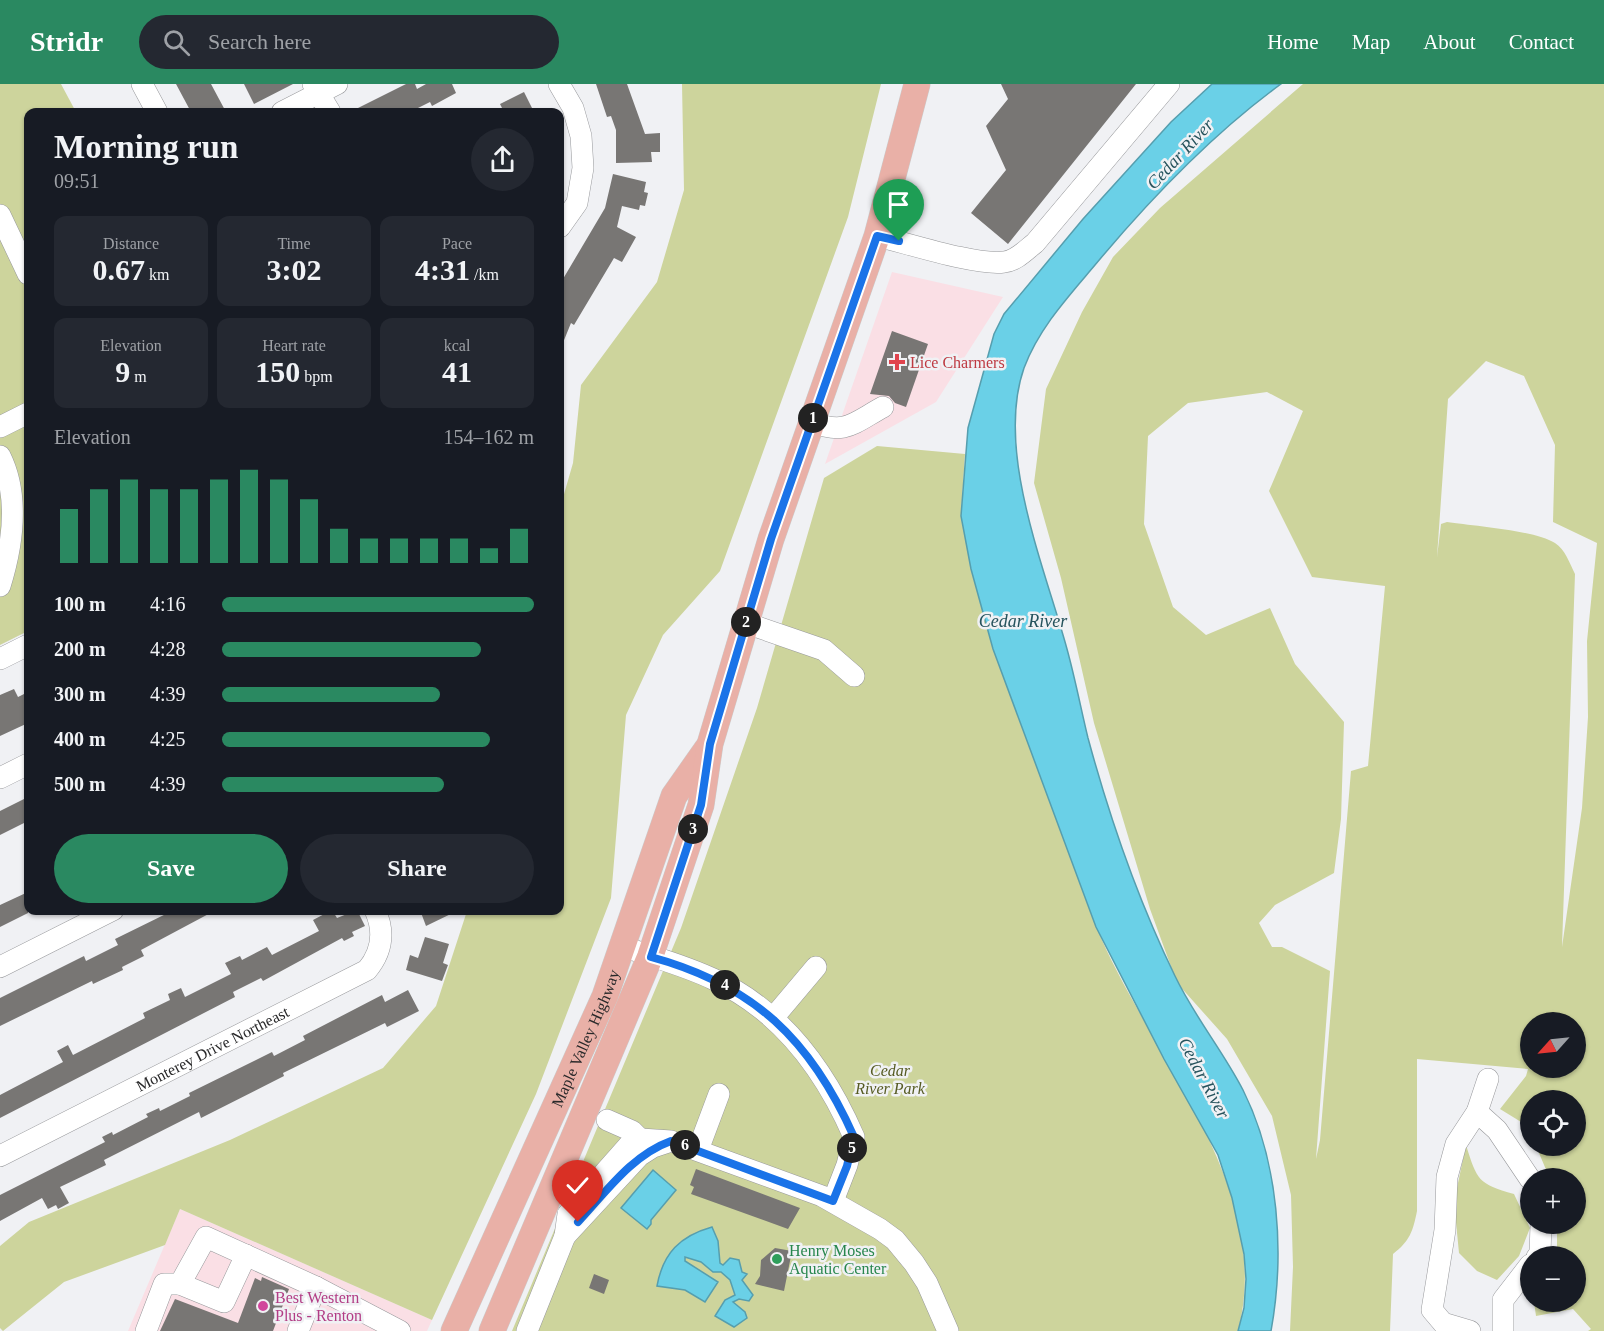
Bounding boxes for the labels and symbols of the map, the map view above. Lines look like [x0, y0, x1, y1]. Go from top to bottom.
water label: Cedar River [1143, 114, 1218, 193]
pin [873, 179, 924, 241]
marker: Lice Charmers [888, 353, 906, 371]
place label: Lice Charmers [910, 354, 1005, 371]
pin: 1 [798, 403, 828, 433]
pin: 2 [731, 607, 761, 637]
water label: Cedar River [979, 611, 1068, 631]
pin: 3 [678, 814, 708, 844]
street label: Maple Valley Highway [548, 967, 623, 1110]
pin: 4 [710, 970, 740, 1000]
street label: Monterey Drive Northeast [133, 1003, 292, 1095]
north arrow [1520, 1012, 1586, 1078]
water label: Cedar River [1174, 1034, 1234, 1123]
park label: Cedar River Park [854, 1062, 926, 1097]
pin: 6 [670, 1130, 700, 1160]
pin: 5 [837, 1133, 867, 1163]
pin [552, 1160, 603, 1222]
place label: Henry Moses Aquatic Center [789, 1242, 887, 1278]
marker: Henry Moses Aquatic Center [770, 1252, 784, 1266]
place label: Best Western Plus - Renton [275, 1289, 362, 1324]
marker: Best Western Plus - Renton [256, 1299, 270, 1313]

